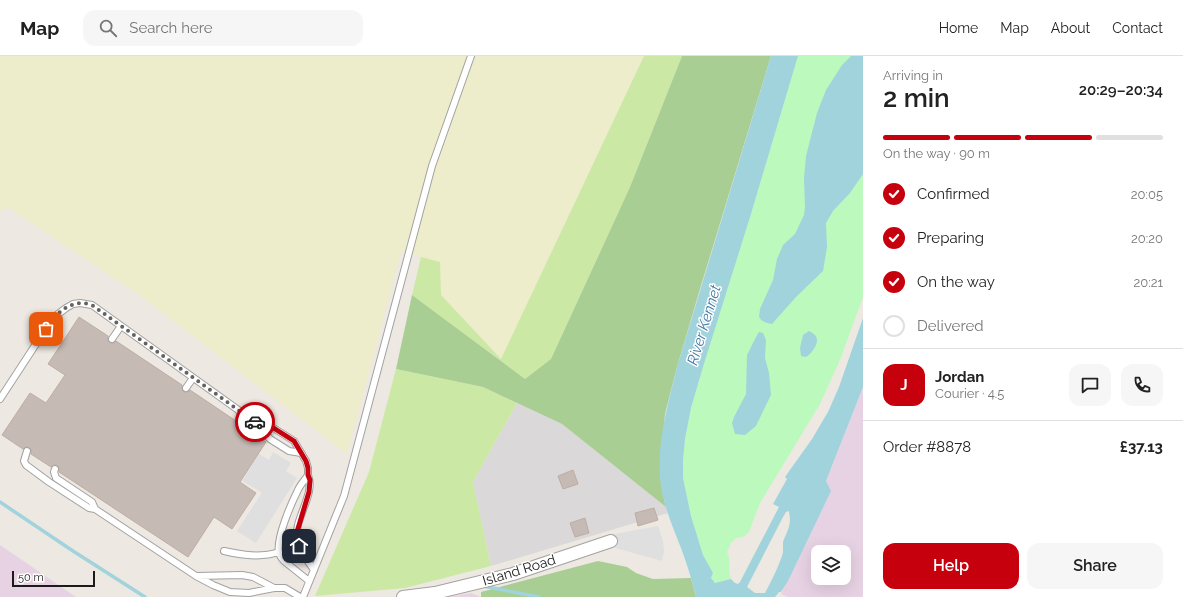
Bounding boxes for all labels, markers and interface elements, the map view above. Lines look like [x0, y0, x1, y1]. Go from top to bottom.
search box [83, 10, 363, 46]
text: Map [20, 17, 59, 39]
icon: search [97, 17, 119, 39]
text: Search here [129, 19, 213, 37]
text: Home [939, 20, 978, 36]
text: Map [1000, 20, 1029, 36]
text: About [1051, 20, 1090, 36]
text: Contact [1112, 20, 1163, 36]
text: Arriving in [883, 68, 943, 83]
text: 20:29–20:34 [1079, 81, 1163, 99]
text: 2 min [883, 83, 950, 113]
text: On the way · 90 m [883, 146, 990, 161]
icon: check [883, 183, 905, 205]
text: Confirmed [917, 185, 990, 203]
text: 20:05 [1131, 187, 1163, 202]
icon: check [883, 227, 905, 249]
text: Preparing [917, 229, 984, 247]
text: 20:20 [1131, 231, 1163, 246]
icon: check [883, 271, 905, 293]
text: On the way [917, 273, 995, 291]
text: 20:21 [1133, 275, 1163, 290]
water label: River Kennet [683, 283, 725, 367]
pin [29, 312, 63, 346]
text: Delivered [917, 317, 984, 335]
icon: bag [35, 318, 57, 340]
button: chat [1069, 364, 1111, 406]
button: phone [1121, 364, 1163, 406]
text: Jordan [935, 368, 984, 386]
text: J [900, 376, 908, 394]
text: Courier · 4.5 [935, 386, 1004, 401]
courier [235, 402, 275, 442]
icon: car [244, 411, 266, 433]
text: Order #8878 [883, 438, 971, 456]
text: £37.13 [1120, 438, 1163, 456]
pin [282, 529, 316, 563]
icon: home [288, 535, 310, 557]
button: Help [883, 543, 1019, 589]
button: Share [1027, 543, 1163, 589]
map controls [811, 545, 851, 585]
button: layers [811, 545, 851, 585]
street label: Island Road [481, 551, 557, 589]
scale bar [12, 569, 95, 588]
text: 50 m [18, 571, 44, 584]

